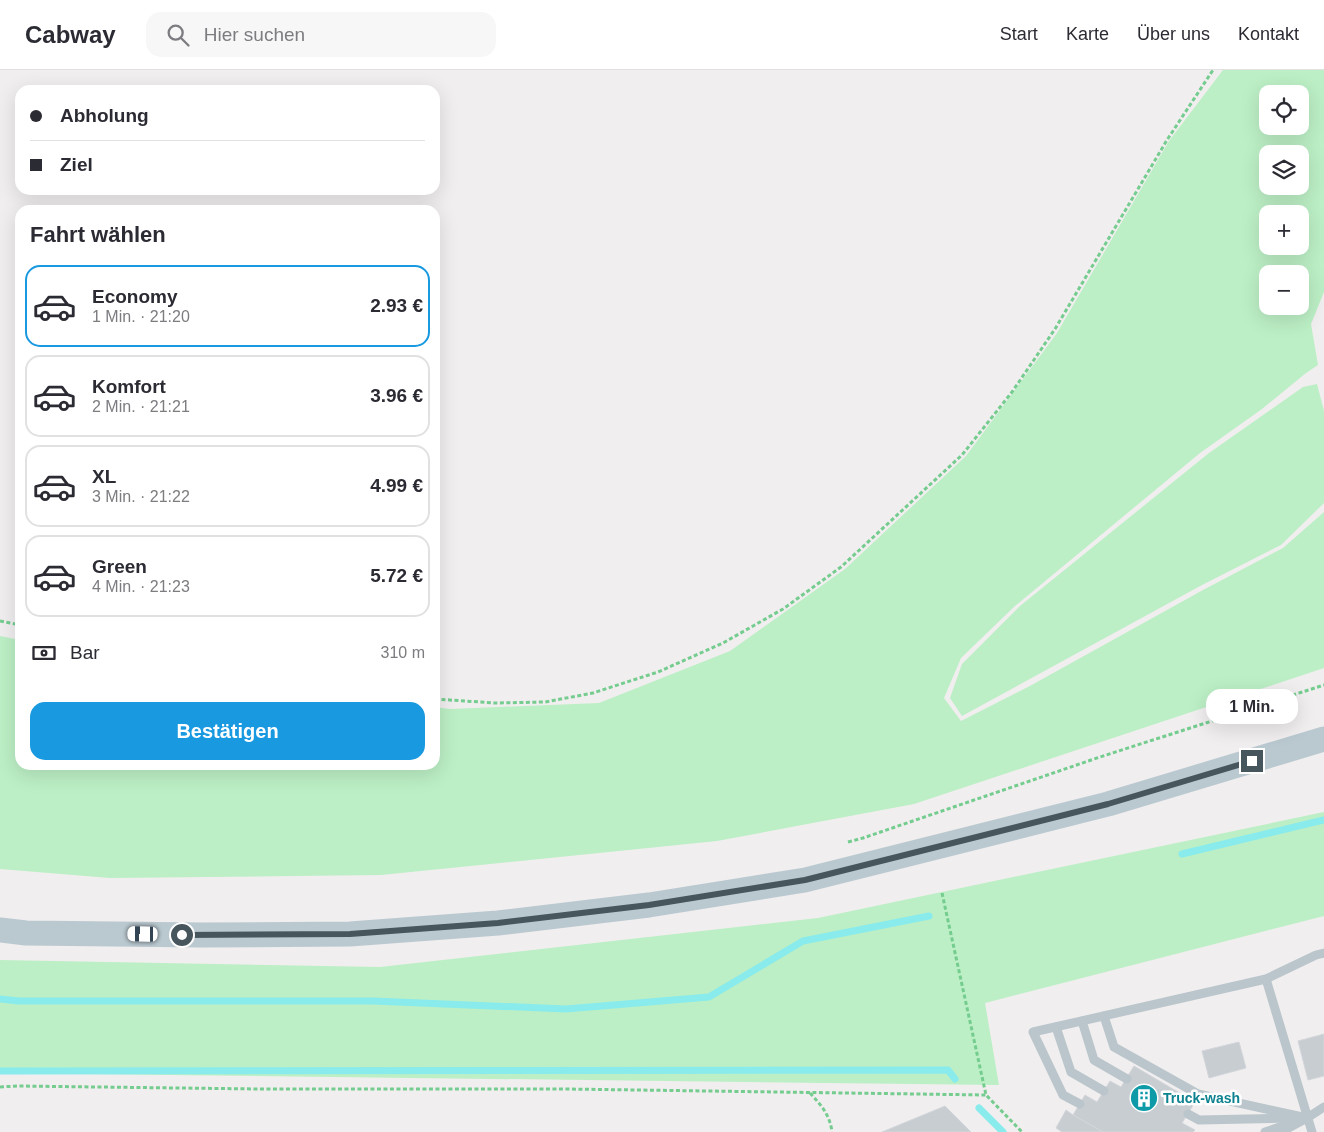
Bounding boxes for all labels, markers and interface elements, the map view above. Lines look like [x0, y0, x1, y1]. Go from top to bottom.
search box [146, 12, 496, 57]
text: Cabway [25, 21, 116, 48]
icon: search [164, 21, 192, 49]
text: Hier suchen [204, 24, 305, 45]
text: Start [1000, 24, 1038, 44]
text: Karte [1066, 24, 1109, 44]
text: Über uns [1137, 24, 1210, 44]
text: Kontakt [1238, 24, 1299, 44]
map controls [1259, 85, 1309, 315]
button: locate [1259, 85, 1309, 135]
text: Abholung [60, 105, 149, 126]
button: layers [1259, 145, 1309, 195]
text: Ziel [60, 154, 93, 175]
button: + [1259, 205, 1309, 255]
text: Fahrt wählen [30, 222, 166, 247]
button: − [1259, 265, 1309, 315]
icon: car [32, 284, 77, 329]
text: Economy [92, 286, 178, 307]
text: 2.93 € [370, 295, 423, 316]
text: 1 Min. · 21:20 [92, 308, 190, 325]
icon: car [32, 374, 77, 419]
text: Komfort [92, 376, 166, 397]
text: 3.96 € [370, 385, 423, 406]
text: 2 Min. · 21:21 [92, 398, 190, 415]
icon: car [32, 464, 77, 509]
text: XL [92, 466, 116, 487]
text: 4.99 € [370, 475, 423, 496]
text: 3 Min. · 21:22 [92, 488, 190, 505]
icon: car [32, 554, 77, 599]
text: Green [92, 556, 147, 577]
text: 5.72 € [370, 565, 423, 586]
text: 4 Min. · 21:23 [92, 578, 190, 595]
icon: cash [30, 639, 58, 667]
text: Bar [70, 642, 100, 663]
text: 310 m [381, 644, 425, 661]
callout: 1 Min. [1206, 688, 1298, 724]
text: 1 Min. [1229, 698, 1275, 715]
button: Bestätigen [30, 702, 425, 760]
route end [1241, 750, 1263, 772]
route start [171, 924, 193, 946]
car [127, 926, 158, 942]
building icon: Truck-wash [1129, 1083, 1159, 1113]
place label: Truck-wash [1163, 1090, 1240, 1106]

